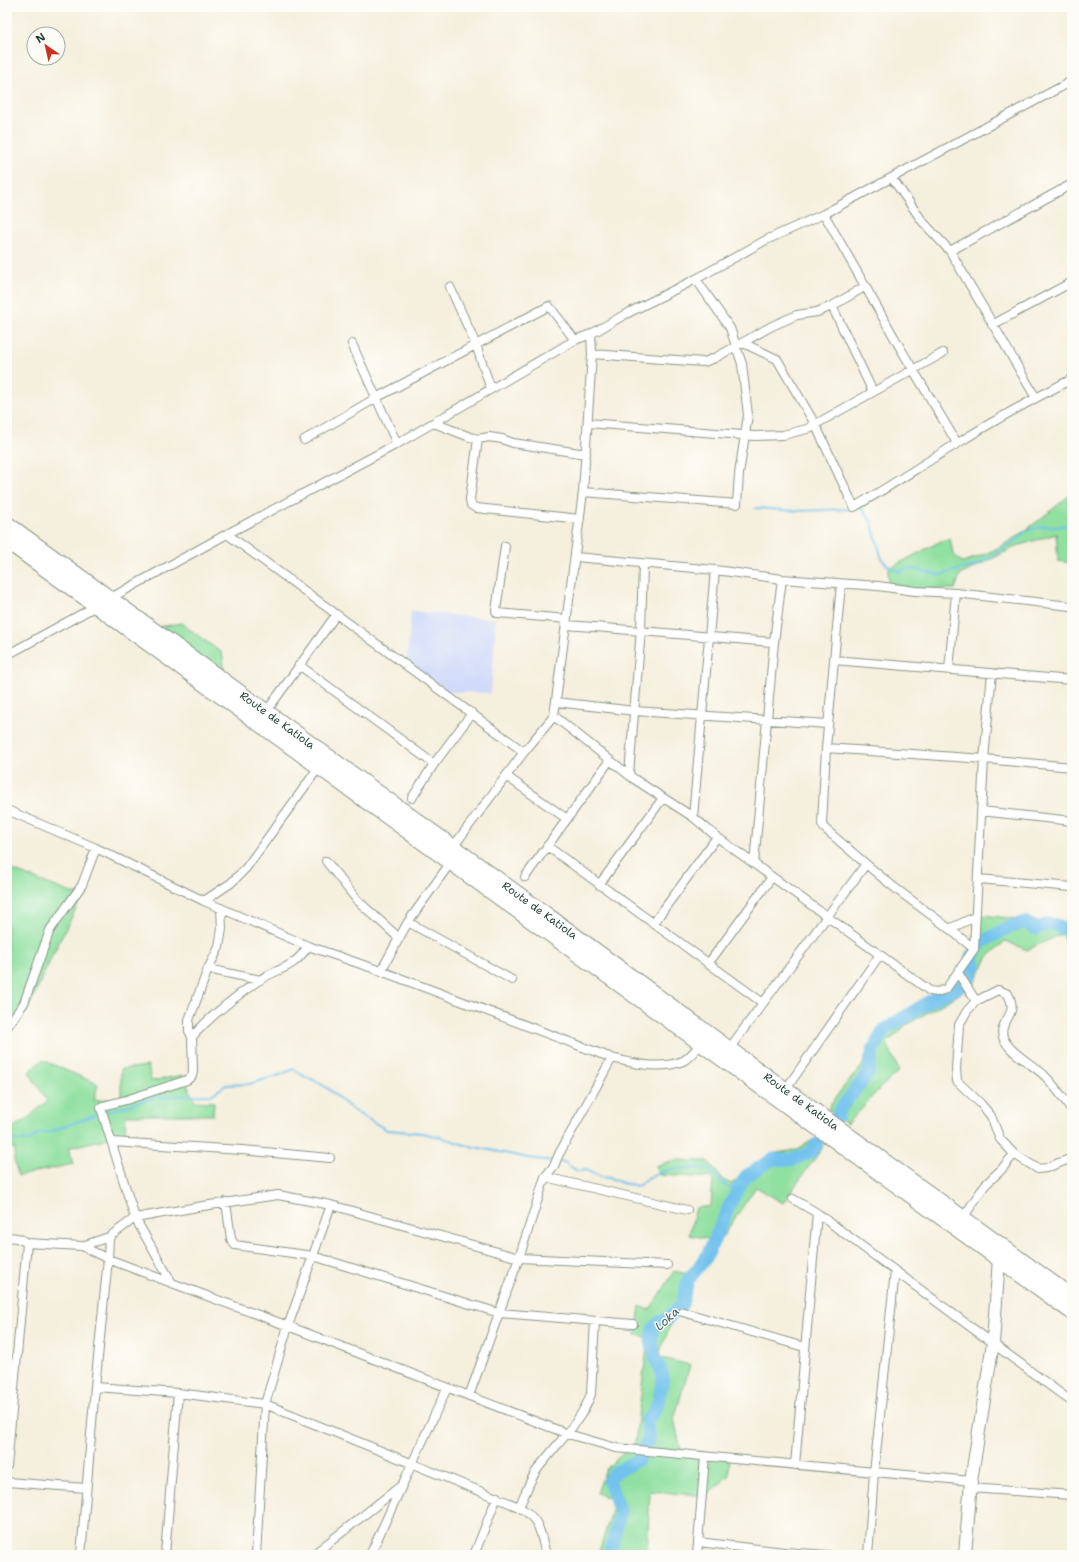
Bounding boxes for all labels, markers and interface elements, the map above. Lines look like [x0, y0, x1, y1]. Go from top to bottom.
north arrow [26, 26, 66, 66]
text: N [33, 29, 49, 47]
street label: Route de Katiola [237, 688, 318, 752]
street label: Route de Katiola [499, 878, 581, 943]
street label: Route de Katiola [761, 1069, 842, 1134]
water label: Loka [651, 1304, 683, 1334]

